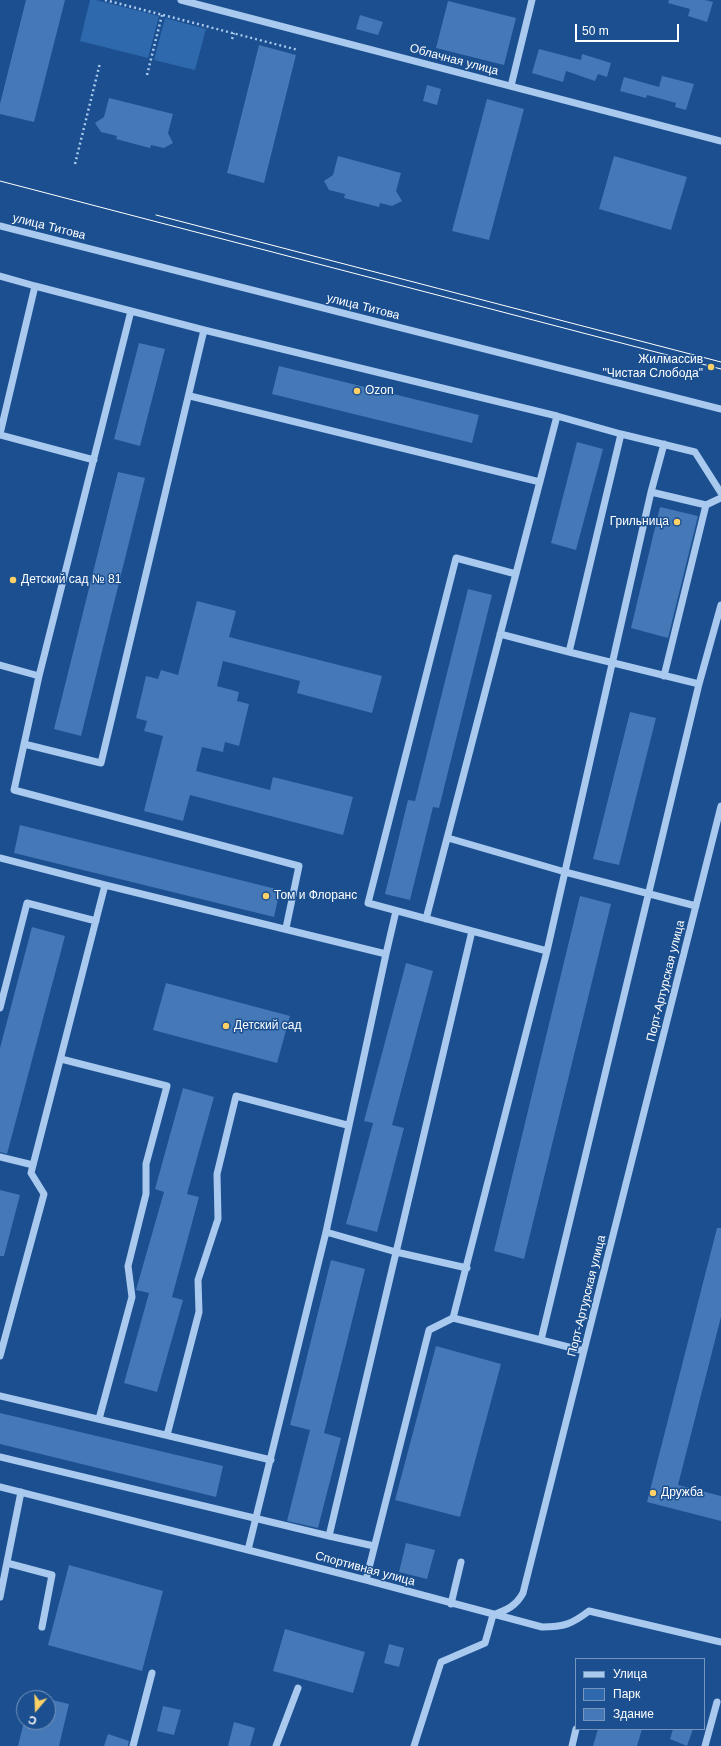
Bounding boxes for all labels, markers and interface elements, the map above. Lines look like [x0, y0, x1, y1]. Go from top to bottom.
scale bar [577, 16, 681, 42]
text: 50 m [582, 24, 609, 38]
street label: Облачная улица [408, 41, 500, 79]
street label: улица Титова [11, 211, 87, 243]
street label: улица Титова [325, 291, 401, 323]
place label: Жилмассив "Чистая Слобода" [602, 353, 703, 381]
marker: Жилмассив "Чистая Слобода" [706, 362, 716, 372]
place label: Ozon [365, 384, 394, 398]
marker: Ozon [352, 386, 362, 396]
place label: Грильница [610, 515, 669, 529]
marker: Грильница [672, 517, 682, 527]
place label: Детский сад № 81 [21, 573, 121, 587]
marker: Детский сад № 81 [8, 575, 18, 585]
place label: Том и Флоранс [274, 889, 357, 903]
marker: Том и Флоранс [261, 891, 271, 901]
street label: Порт-Артурская улица [644, 919, 688, 1043]
place label: Детский сад [234, 1019, 301, 1033]
marker: Детский сад [221, 1021, 231, 1031]
street label: Порт-Артурская улица [565, 1234, 609, 1358]
place label: Дружба [661, 1486, 703, 1500]
marker: Дружба [648, 1488, 658, 1498]
street label: Спортивная улица [313, 1549, 417, 1589]
legend [575, 1658, 705, 1730]
text: Улица [613, 1667, 647, 1681]
text: Парк [613, 1687, 640, 1701]
north arrow [16, 1690, 56, 1730]
text: Здание [613, 1707, 654, 1721]
text: С [27, 1713, 38, 1727]

